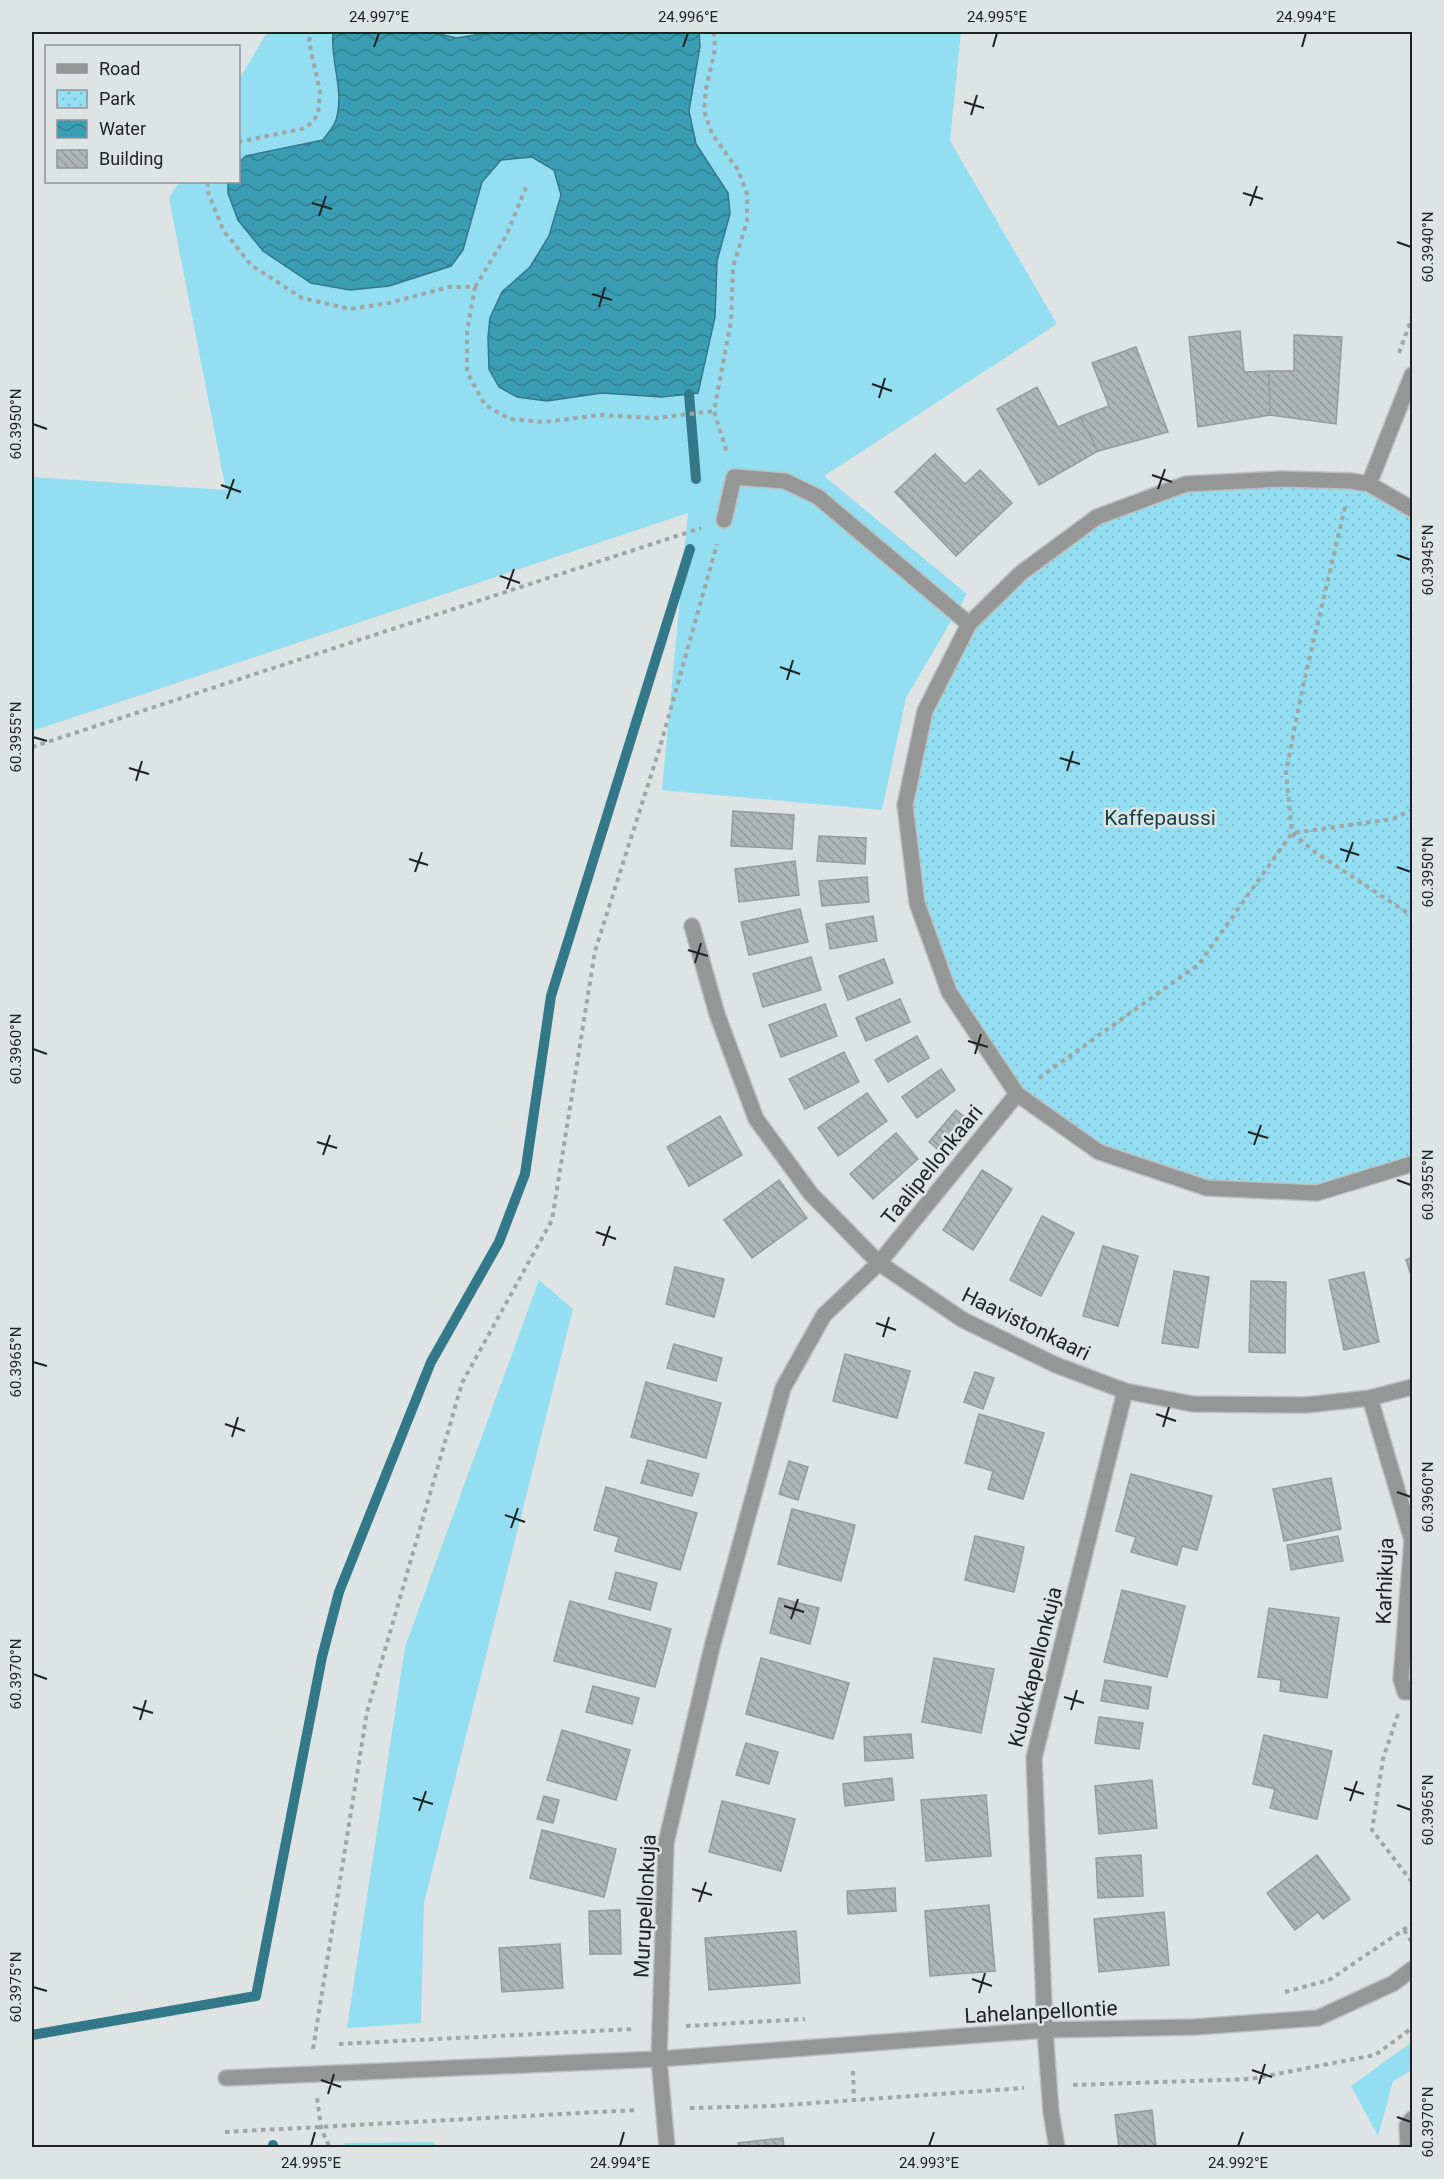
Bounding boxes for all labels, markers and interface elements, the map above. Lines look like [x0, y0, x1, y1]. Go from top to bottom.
text: 24.997°E [349, 8, 410, 26]
text: 24.996°E [658, 8, 719, 26]
text: 24.995°E [967, 8, 1028, 26]
text: 24.994°E [1276, 8, 1337, 26]
legend [45, 45, 240, 183]
text: Road [99, 58, 140, 79]
text: Park [99, 88, 136, 109]
text: Water [99, 118, 146, 139]
text: Building [99, 148, 163, 169]
text: 60.3940°N [1419, 212, 1437, 282]
text: 60.3950°N [7, 389, 25, 459]
text: 60.3945°N [1419, 525, 1437, 595]
text: 60.3955°N [7, 702, 25, 772]
park label: Kaffepaussi [1104, 806, 1216, 830]
text: 60.3950°N [1419, 837, 1437, 907]
text: 60.3960°N [7, 1014, 25, 1084]
street label: Taalipellonkaari [876, 1100, 988, 1230]
text: 60.3955°N [1419, 1150, 1437, 1220]
street label: Haavistonkaari [958, 1283, 1094, 1365]
text: 60.3965°N [7, 1327, 25, 1397]
text: 60.3960°N [1419, 1462, 1437, 1532]
street label: Karhikuja [1371, 1537, 1399, 1625]
street label: Kuokkapellonkuja [1003, 1584, 1067, 1750]
text: 60.3970°N [7, 1639, 25, 1709]
text: 60.3965°N [1419, 1775, 1437, 1845]
street label: Murupellonkuja [629, 1833, 661, 1979]
text: 60.3975°N [7, 1952, 25, 2022]
street label: Lahelanpellontie [964, 1996, 1118, 2028]
text: 60.3970°N [1419, 2087, 1437, 2157]
text: 24.995°E [281, 2154, 342, 2172]
text: 24.994°E [590, 2154, 651, 2172]
text: 24.993°E [899, 2154, 960, 2172]
text: 24.992°E [1208, 2154, 1269, 2172]

